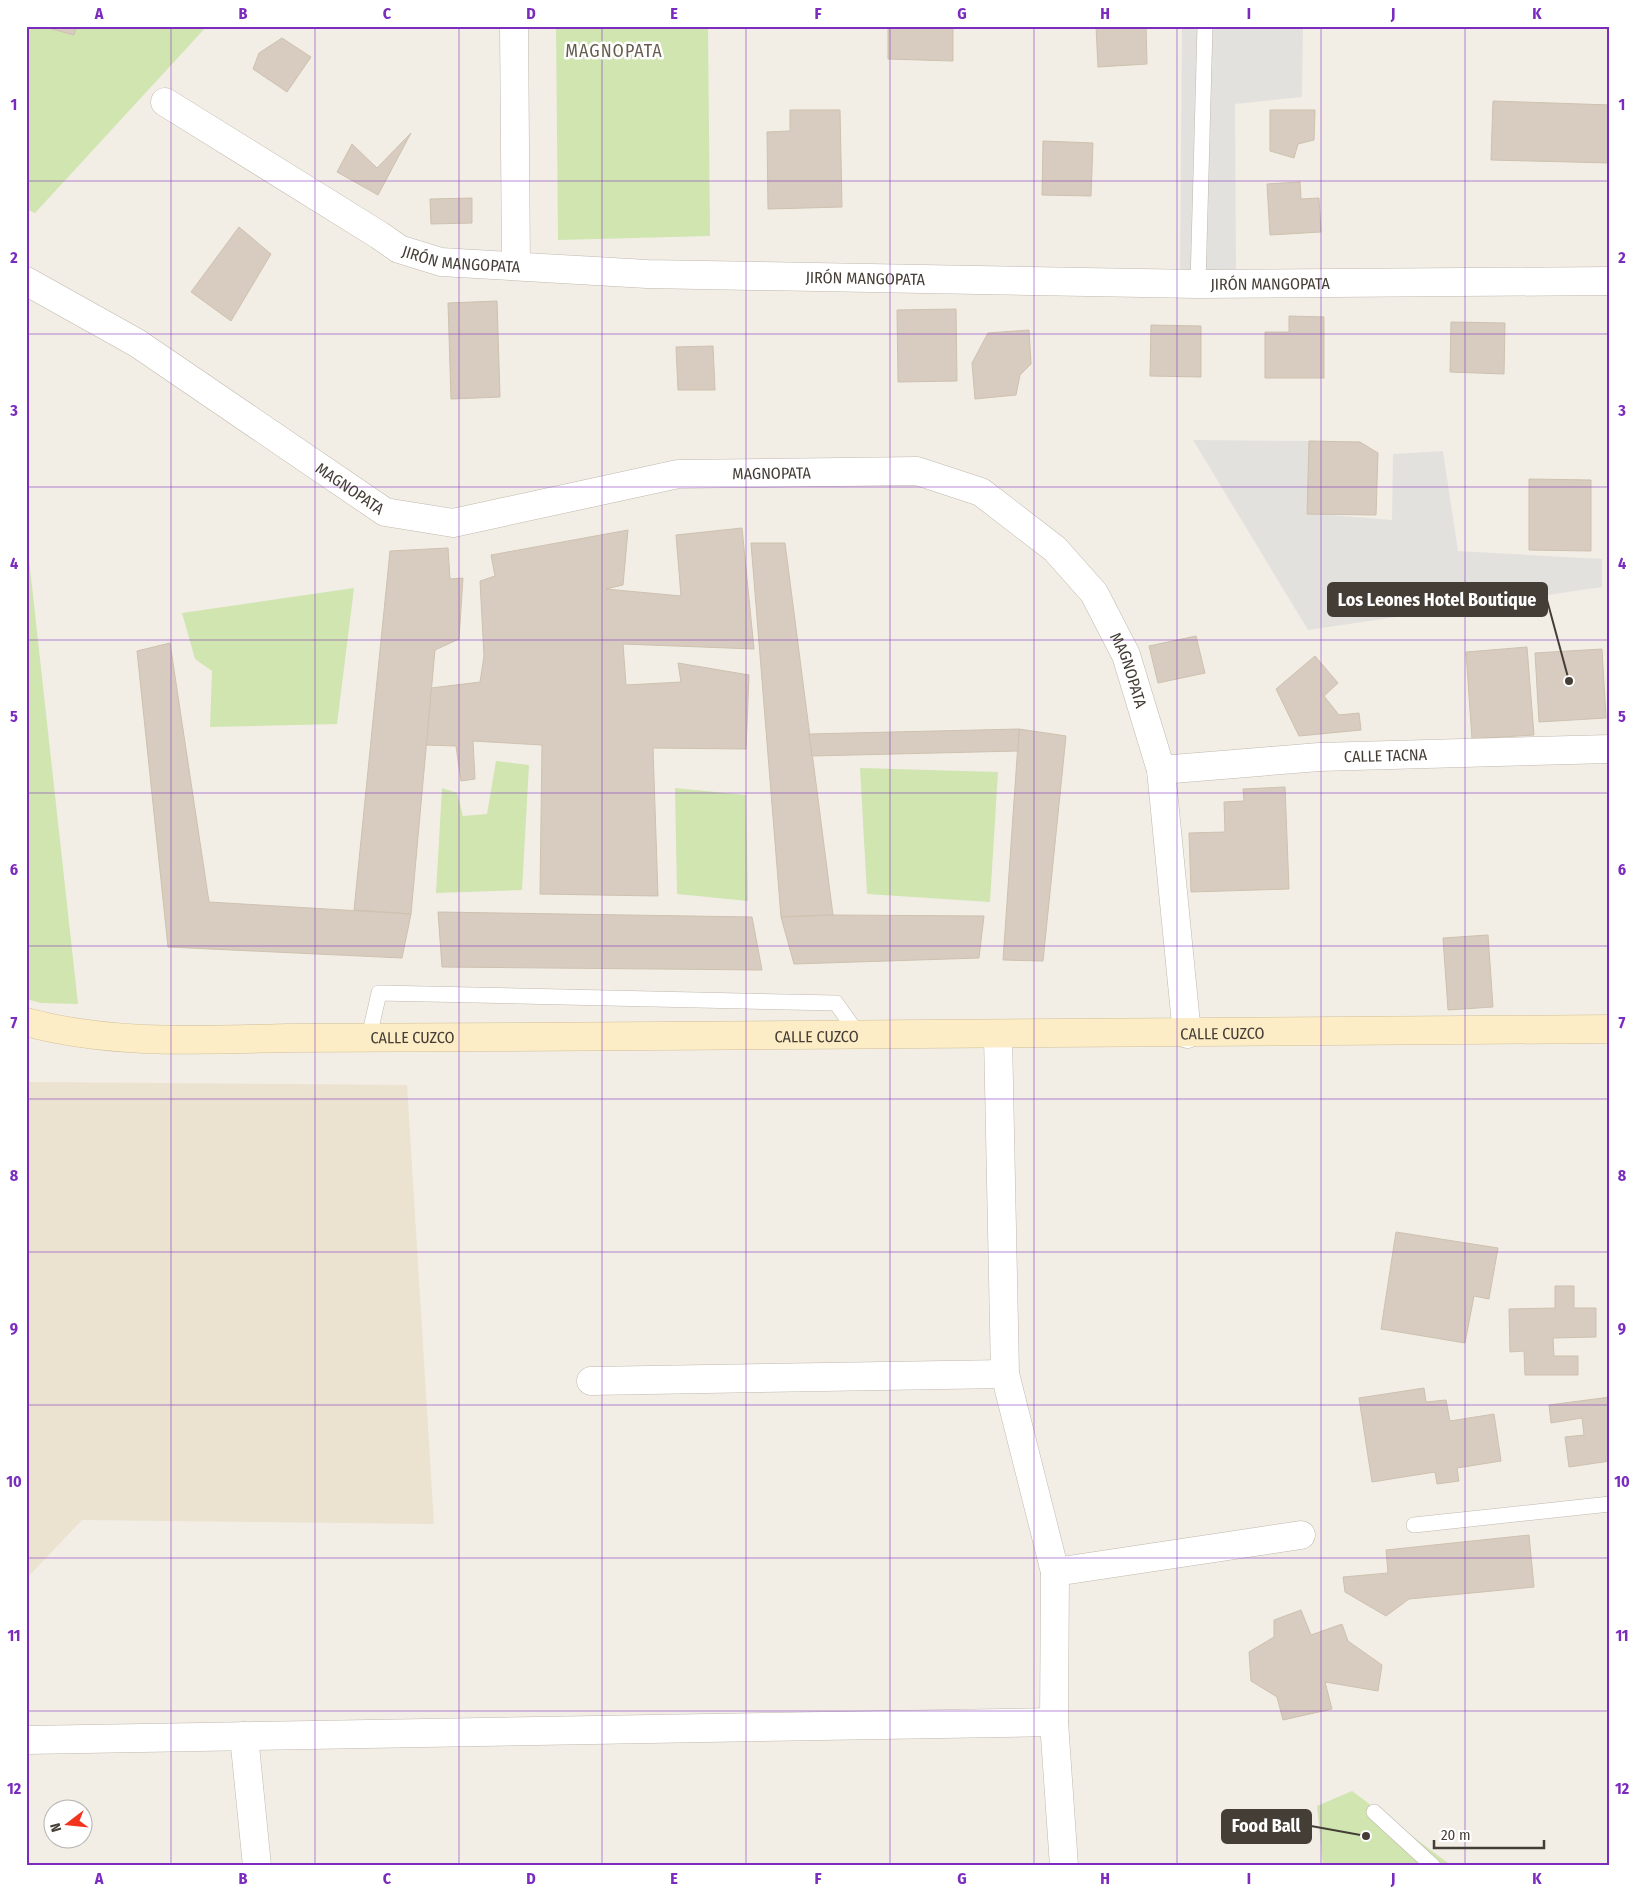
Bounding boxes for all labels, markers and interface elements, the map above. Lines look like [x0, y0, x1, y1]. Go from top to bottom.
text: A [94, 4, 104, 23]
text: B [239, 4, 248, 23]
text: C [383, 4, 392, 23]
text: D [526, 4, 536, 23]
text: E [670, 4, 678, 23]
text: F [814, 4, 822, 23]
text: G [957, 4, 967, 23]
text: H [1100, 4, 1110, 23]
text: I [1247, 4, 1251, 23]
text: J [1390, 4, 1395, 23]
text: K [1532, 4, 1542, 23]
district label: MAGNOPATA [565, 40, 663, 62]
text: 1 [11, 95, 17, 114]
text: 1 [1619, 95, 1625, 114]
street label: JIRÓN MANGOPATA [400, 241, 521, 276]
text: 2 [9, 248, 18, 267]
text: 2 [1617, 248, 1626, 267]
street label: JIRÓN MANGOPATA [805, 267, 926, 289]
street label: JIRÓN MANGOPATA [1210, 274, 1331, 293]
text: 3 [9, 401, 18, 420]
text: 3 [1617, 401, 1626, 420]
street label: MAGNOPATA [312, 458, 388, 519]
street label: MAGNOPATA [732, 463, 812, 483]
text: 4 [10, 554, 18, 573]
text: 4 [1618, 554, 1626, 573]
callout: Los Leones Hotel Boutique [1328, 583, 1547, 616]
text: Los Leones Hotel Boutique [1338, 589, 1536, 611]
street label: MAGNOPATA [1107, 629, 1151, 711]
text: 5 [10, 707, 18, 726]
text: 5 [1618, 707, 1626, 726]
street label: CALLE TACNA [1344, 745, 1428, 766]
text: 6 [10, 860, 18, 879]
text: 6 [1618, 860, 1626, 879]
text: 7 [11, 1013, 18, 1032]
text: 7 [1619, 1013, 1626, 1032]
street label: CALLE CUZCO [1180, 1023, 1265, 1043]
street label: CALLE CUZCO [774, 1026, 859, 1046]
street label: CALLE CUZCO [370, 1028, 455, 1047]
text: 8 [10, 1166, 19, 1185]
text: 8 [1618, 1166, 1627, 1185]
text: 9 [10, 1319, 18, 1338]
text: 9 [1618, 1319, 1626, 1338]
text: 10 [6, 1472, 22, 1491]
text: 10 [1614, 1472, 1630, 1491]
text: 11 [7, 1626, 21, 1645]
text: 11 [1615, 1626, 1629, 1645]
text: 12 [7, 1779, 22, 1798]
text: 12 [1615, 1779, 1630, 1798]
north arrow [42, 1800, 92, 1850]
callout: Food Ball [1222, 1810, 1311, 1843]
text: Food Ball [1232, 1815, 1300, 1837]
scale bar [1434, 1817, 1544, 1849]
text: N [47, 1821, 65, 1834]
text: 20 m [1441, 1826, 1471, 1844]
text: A [94, 1869, 104, 1888]
text: B [239, 1869, 248, 1888]
text: C [383, 1869, 392, 1888]
text: D [526, 1869, 536, 1888]
text: E [670, 1869, 678, 1888]
text: F [814, 1869, 822, 1888]
text: G [957, 1869, 967, 1888]
text: H [1100, 1869, 1110, 1888]
text: I [1247, 1869, 1251, 1888]
text: J [1390, 1869, 1395, 1888]
text: K [1532, 1869, 1542, 1888]

